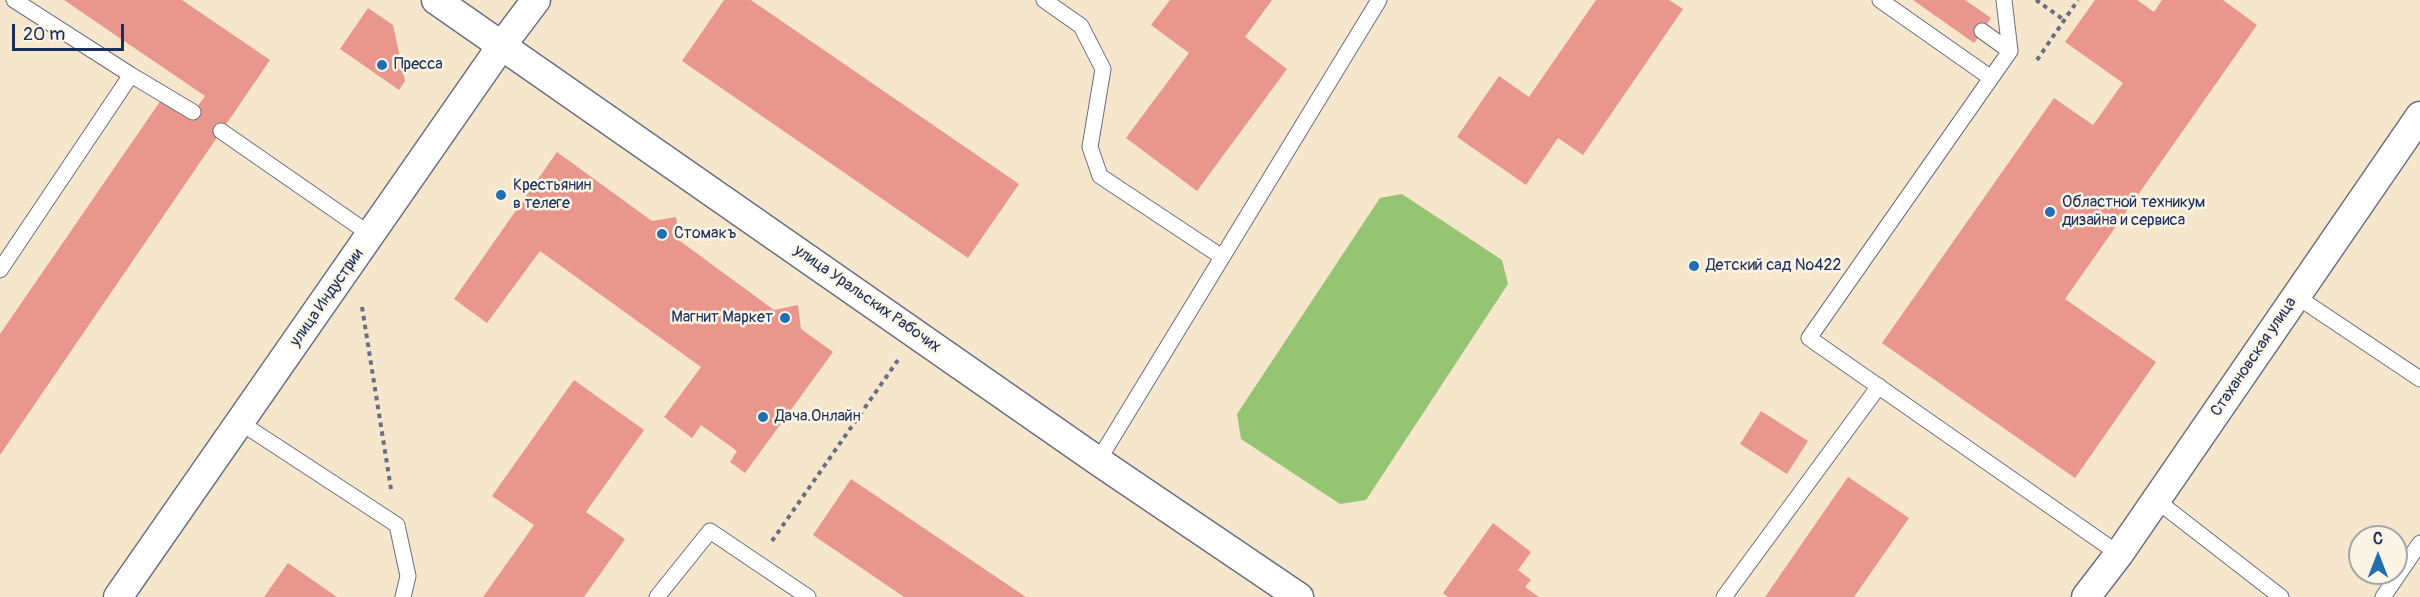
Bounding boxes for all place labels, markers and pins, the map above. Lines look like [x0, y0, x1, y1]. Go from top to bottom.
place label: Пресса [394, 55, 443, 75]
marker: Пресса [375, 58, 389, 72]
place label: Крестьянин в телеге [513, 176, 591, 214]
marker: Крестьянин в телеге [494, 188, 508, 202]
place label: Областной техникум дизайна и сервиса [2062, 193, 2205, 231]
marker: Областной техникум дизайна и сервиса [2043, 205, 2057, 219]
place label: Стомакъ [674, 224, 737, 244]
marker: Стомакъ [655, 227, 669, 241]
place label: Детский сад №422 [1706, 256, 1841, 276]
marker: Детский сад №422 [1687, 259, 1701, 273]
place label: Магнит Маркет [671, 308, 773, 328]
marker: Магнит Маркет [778, 311, 792, 325]
place label: Дача.Онлайн [775, 407, 861, 427]
marker: Дача.Онлайн [756, 410, 770, 424]

